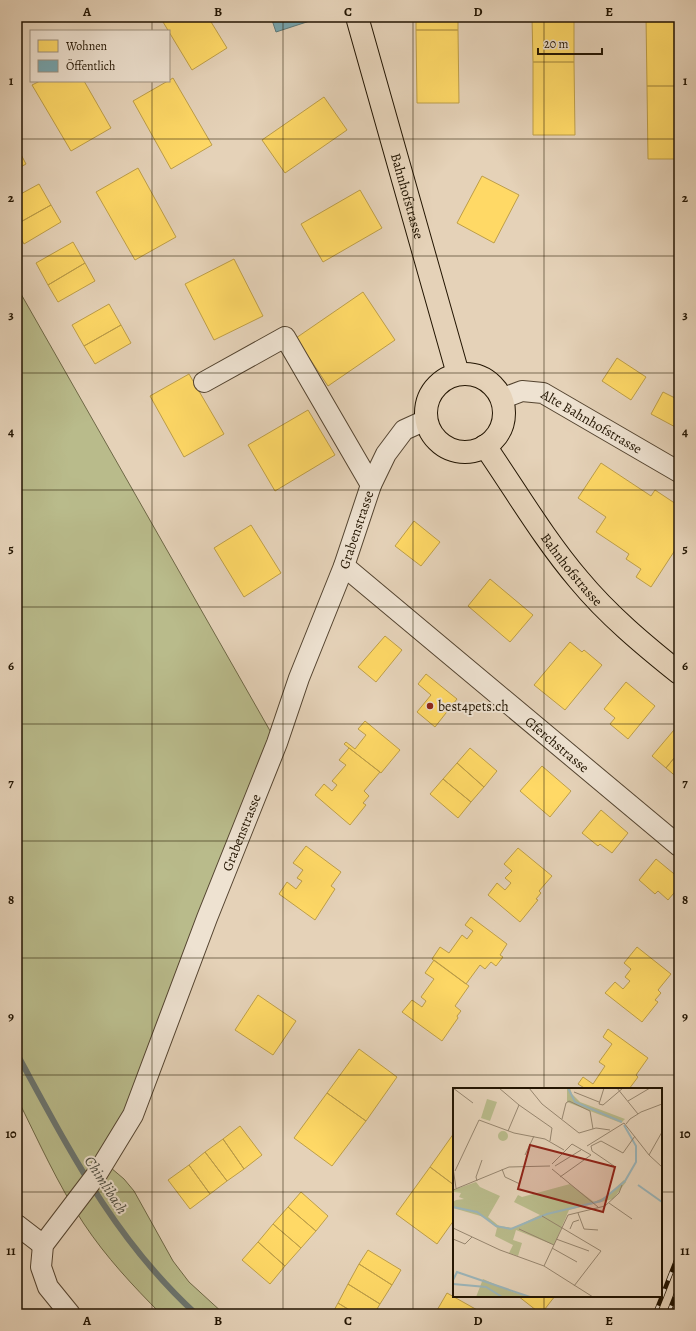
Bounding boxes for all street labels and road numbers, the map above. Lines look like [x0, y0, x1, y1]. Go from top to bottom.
street label: Bahnhofstrasse [386, 151, 428, 241]
street label: Alte Bahnhofstrasse [537, 384, 646, 459]
street label: Grabenstrasse [335, 488, 378, 571]
street label: Bahnhofstrasse [536, 529, 607, 610]
street label: Gferchstrasse [521, 712, 593, 777]
street label: Grabenstrasse [218, 791, 266, 874]

